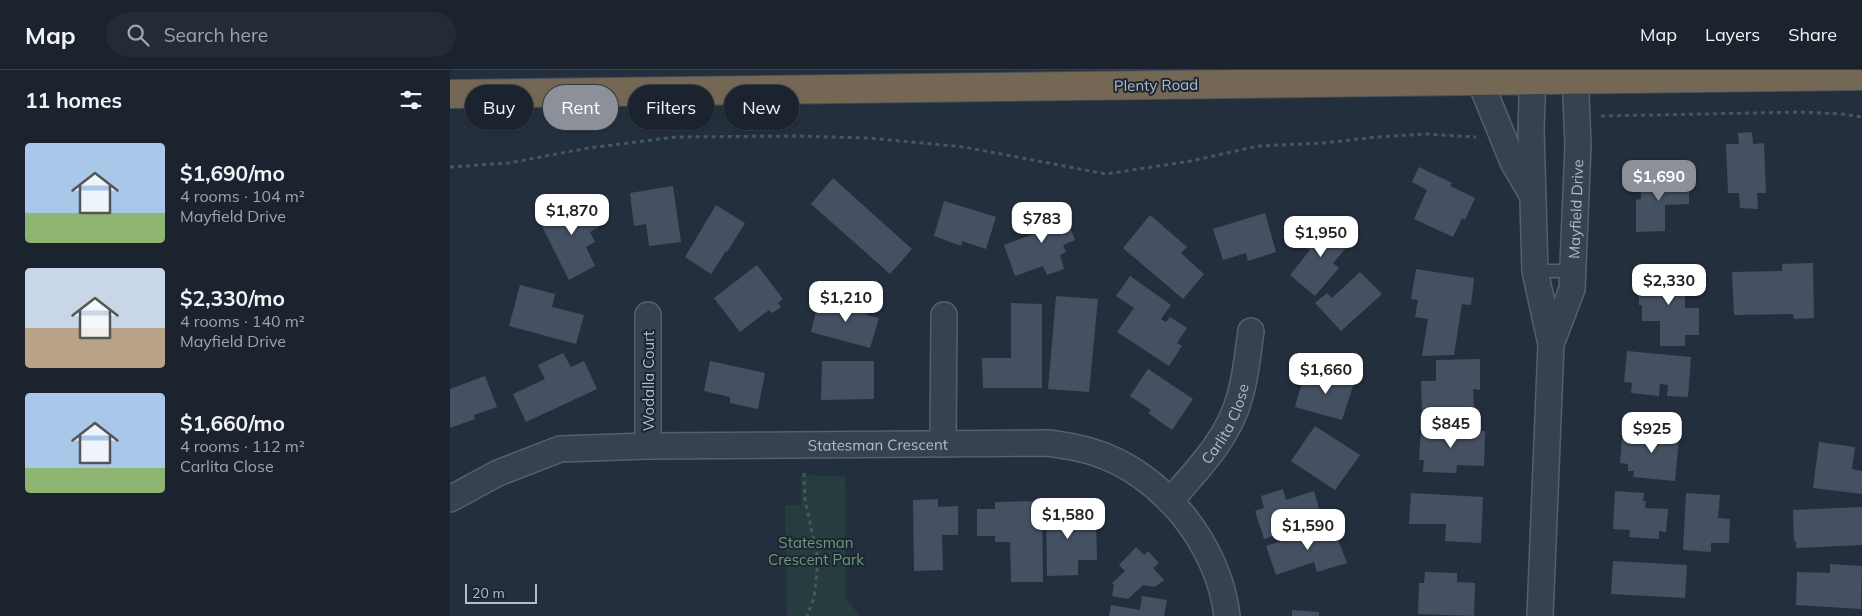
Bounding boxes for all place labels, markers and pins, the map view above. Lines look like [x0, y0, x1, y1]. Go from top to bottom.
pin: $1,690 [1618, 160, 1700, 202]
pin: $1,870 [531, 194, 613, 236]
pin: $783 [1012, 202, 1072, 244]
pin: $1,950 [1280, 216, 1362, 258]
pin: $2,330 [1628, 264, 1710, 306]
pin: $1,210 [805, 280, 887, 323]
pin: $1,660 [1285, 352, 1367, 395]
pin: $845 [1421, 406, 1481, 449]
pin: $925 [1622, 412, 1682, 454]
pin: $1,580 [1027, 498, 1109, 540]
pin: $1,590 [1267, 508, 1349, 551]

